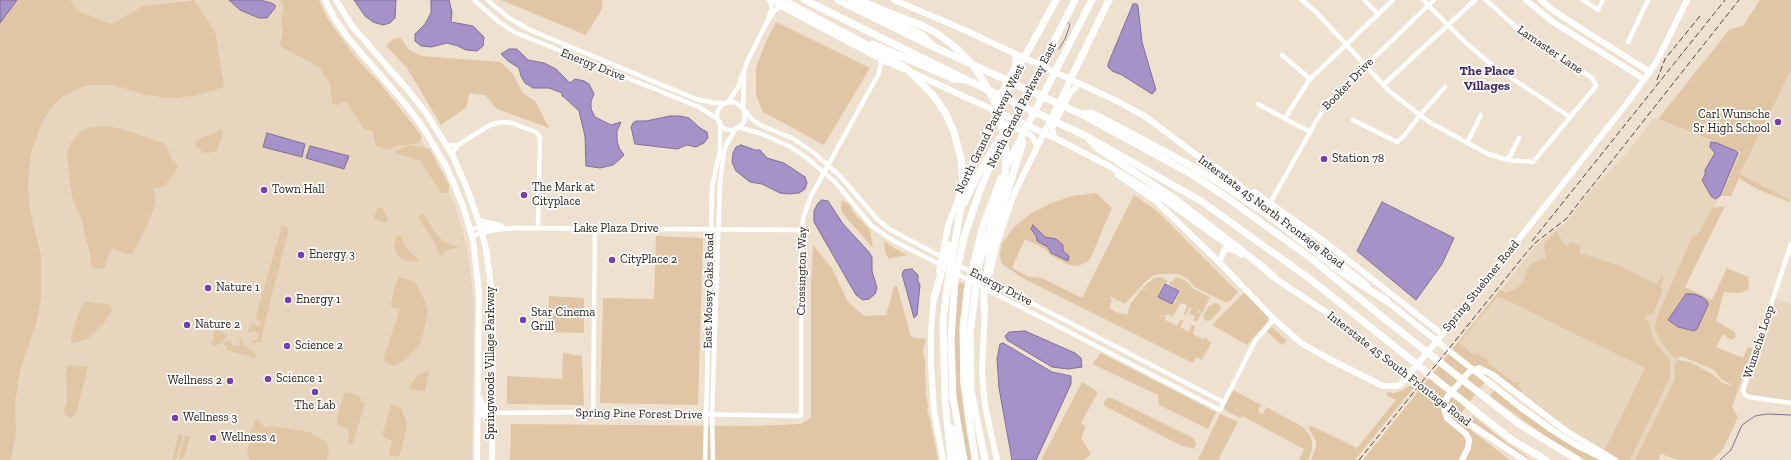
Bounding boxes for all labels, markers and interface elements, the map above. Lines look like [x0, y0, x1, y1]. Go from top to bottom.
street label: Lamaster Lane [1514, 23, 1586, 77]
street label: North Grand Parkway East [984, 40, 1060, 170]
street label: Energy Drive [559, 46, 627, 84]
street label: Booker Drive [1319, 55, 1377, 113]
street label: North Grand Parkway West [952, 62, 1028, 196]
district label: The Place Villages [1459, 63, 1515, 94]
place label: Carl Wunsche Sr High School [1693, 108, 1770, 136]
marker: Carl Wunsche Sr High School [1773, 117, 1783, 127]
street label: Interstate 45 North Frontage Road [1195, 152, 1347, 272]
place label: Station 78 [1332, 152, 1384, 166]
marker: Station 78 [1319, 154, 1329, 164]
place label: The Mark at Cityplace [532, 181, 595, 209]
place label: Town Hall [272, 183, 325, 197]
marker: Town Hall [259, 185, 269, 195]
marker: The Mark at Cityplace [519, 190, 529, 200]
street label: Lake Plaza Drive [574, 222, 658, 236]
street label: Crossington Way [794, 226, 810, 316]
street label: East Mossy Oaks Road [701, 233, 717, 349]
street label: Spring Stuebner Road [1440, 237, 1522, 335]
place label: Energy 3 [309, 248, 355, 262]
marker: Energy 3 [296, 250, 306, 260]
place label: CityPlace 2 [620, 253, 677, 267]
marker: CityPlace 2 [607, 255, 617, 265]
street label: Energy Drive [967, 265, 1035, 309]
place label: Nature 1 [216, 281, 260, 295]
marker: Nature 1 [203, 283, 213, 293]
street label: Springwoods Village Parkway [484, 286, 498, 440]
place label: Energy 1 [296, 293, 341, 307]
marker: Energy 1 [283, 295, 293, 305]
street label: Wunsche Loop [1740, 304, 1778, 380]
place label: Star Cinema Grill [531, 306, 595, 334]
street label: Interstate 45 South Frontage Road [1324, 308, 1474, 430]
marker: Star Cinema Grill [518, 315, 528, 325]
place label: Nature 2 [195, 318, 240, 332]
marker: Nature 2 [182, 320, 192, 330]
place label: Science 2 [295, 339, 343, 353]
marker: Science 2 [282, 341, 292, 351]
place label: Science 1 [276, 372, 322, 386]
place label: Wellness 2 [167, 374, 222, 388]
marker: Science 1 [263, 374, 273, 384]
marker: Wellness 2 [225, 376, 235, 386]
marker: The Lab [310, 387, 320, 397]
place label: The Lab [294, 399, 336, 413]
street label: Spring Pine Forest Drive [575, 406, 703, 422]
place label: Wellness 3 [183, 411, 237, 425]
marker: Wellness 3 [170, 413, 180, 423]
place label: Wellness 4 [221, 431, 276, 445]
marker: Wellness 4 [208, 433, 218, 443]

